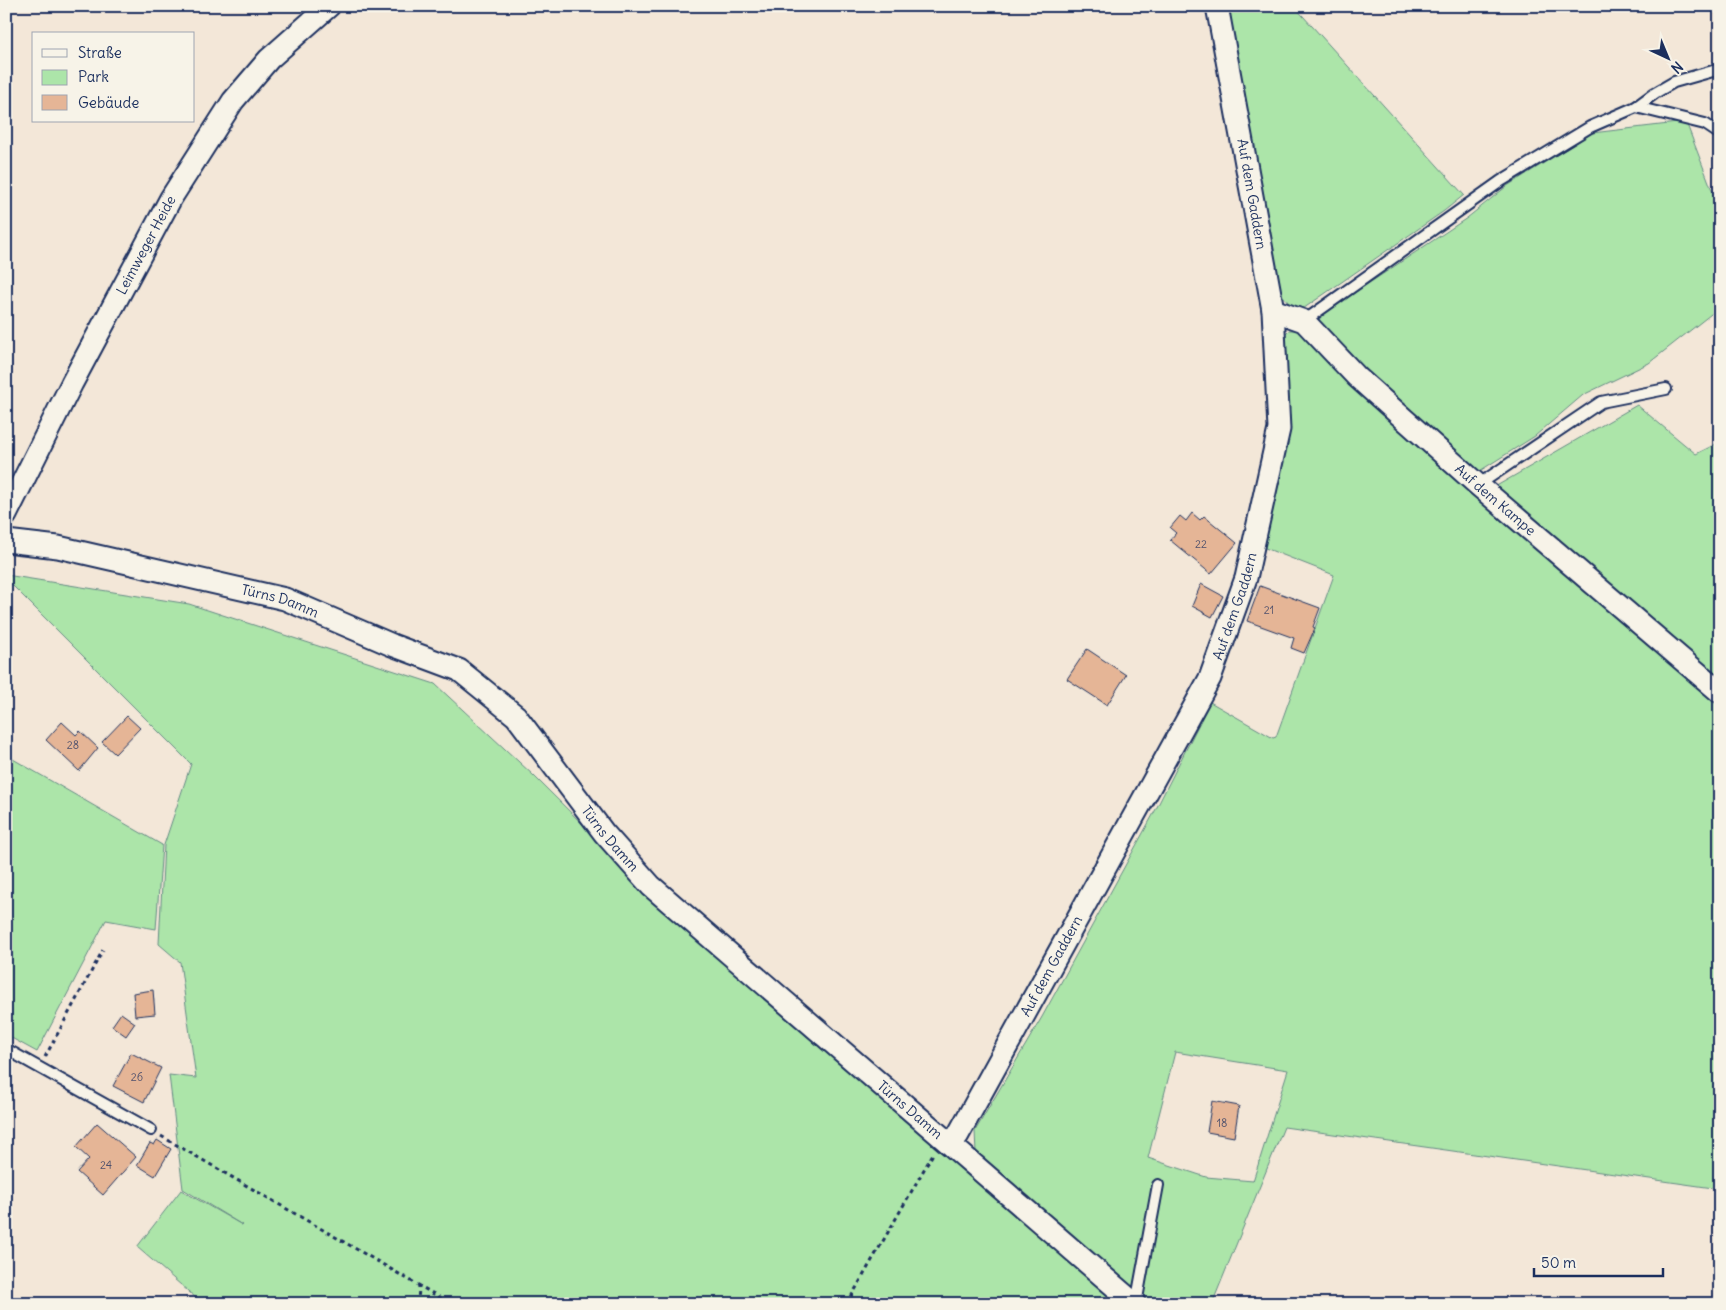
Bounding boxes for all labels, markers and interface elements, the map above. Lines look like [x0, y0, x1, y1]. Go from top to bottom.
legend [32, 32, 195, 122]
north arrow [1644, 32, 1694, 82]
text: Straße [78, 43, 122, 62]
text: N [1667, 58, 1687, 77]
text: Park [78, 67, 109, 86]
text: Gebäude [78, 93, 139, 112]
street label: Auf dem Gaddern [1233, 137, 1271, 251]
street label: Leimweger Heide [112, 193, 180, 298]
street label: Auf dem Kampe [1451, 460, 1539, 539]
house number: 22 [1195, 537, 1207, 551]
street label: Auf dem Gaddern [1208, 551, 1260, 662]
street label: Türns Damm [240, 580, 322, 622]
house number: 21 [1264, 603, 1274, 617]
house number: 28 [67, 738, 79, 752]
street label: Türns Damm [577, 802, 643, 875]
street label: Auf dem Gaddern [1016, 913, 1086, 1020]
house number: 26 [131, 1070, 143, 1084]
street label: Türns Damm [874, 1077, 946, 1143]
house number: 18 [1217, 1116, 1227, 1130]
house number: 24 [100, 1158, 112, 1172]
scale bar [1534, 1245, 1662, 1277]
text: 50 m [1541, 1253, 1576, 1272]

